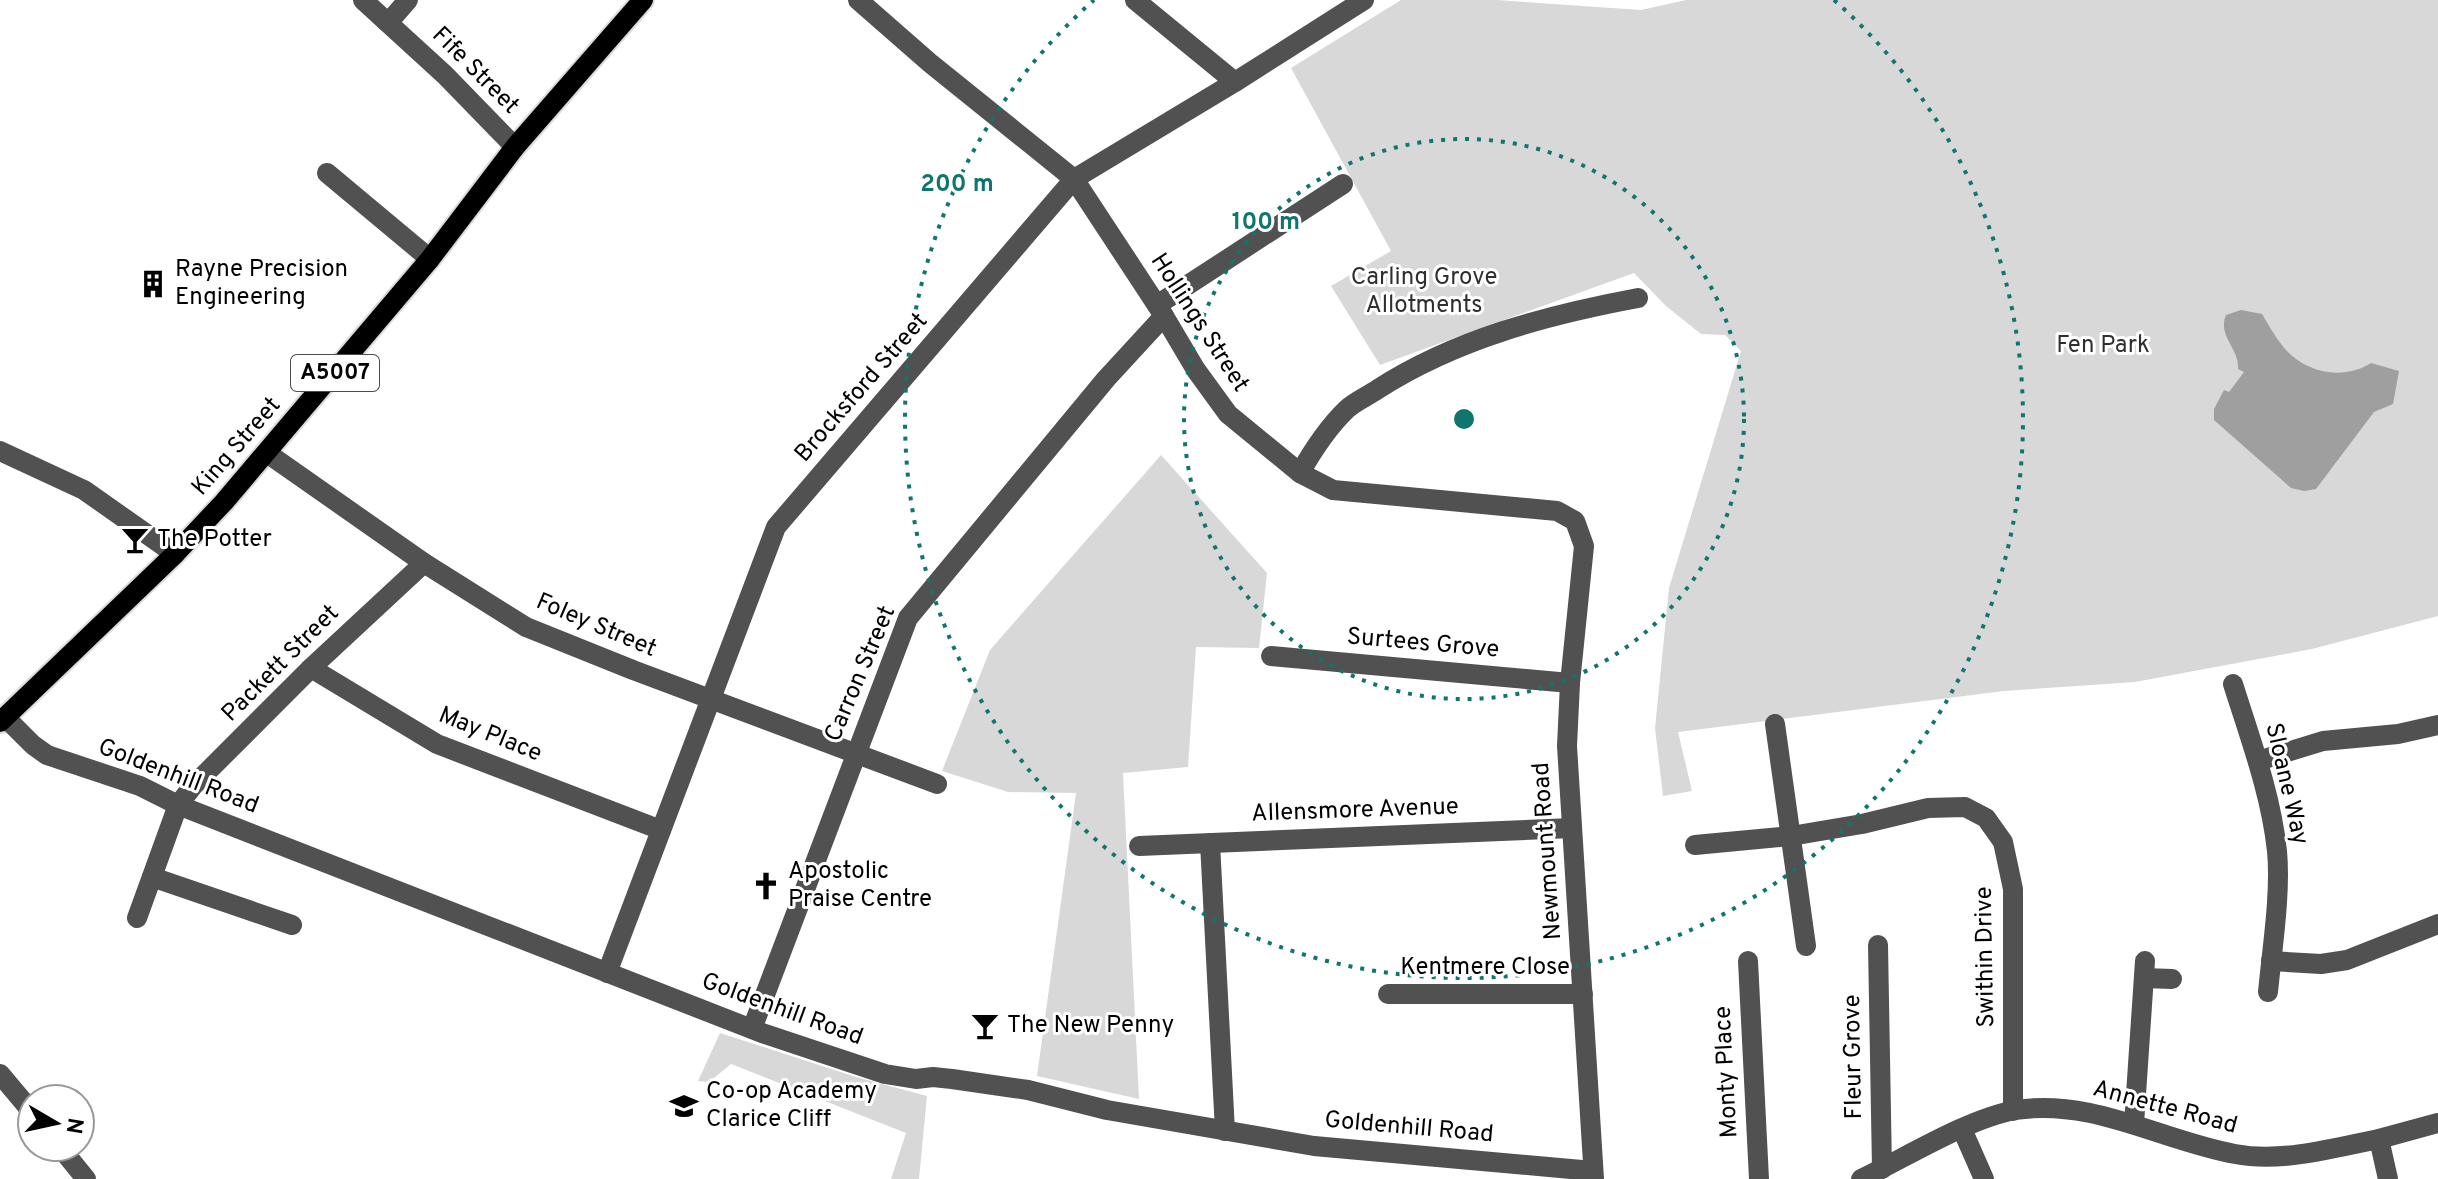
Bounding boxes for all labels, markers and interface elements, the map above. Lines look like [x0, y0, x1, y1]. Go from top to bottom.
street label: Fife Street [425, 21, 525, 121]
text: 200 m [920, 170, 994, 200]
text: 100 m [1232, 208, 1300, 238]
street label: Hollings Street [1143, 248, 1255, 398]
place label: Rayne Precision Engineering [175, 255, 348, 313]
park label: Carling Grove Allotments [1351, 263, 1497, 321]
building icon: Rayne Precision Engineering [138, 269, 168, 299]
street label: Brocksford Street [789, 307, 935, 469]
park label: Fen Park [2056, 331, 2150, 361]
road number: A5007 [291, 355, 379, 391]
street label: King Street [186, 391, 288, 503]
centre of rings [1450, 405, 1478, 433]
bar icon: The Potter [120, 525, 150, 555]
place label: The Potter [157, 525, 272, 555]
street label: Foley Street [531, 587, 661, 665]
street label: Packett Street [216, 599, 346, 729]
street label: Carron Street [819, 601, 903, 747]
street label: Surtees Grove [1345, 622, 1501, 666]
street label: May Place [434, 701, 546, 769]
street label: Sloane Way [2257, 720, 2315, 848]
street label: Goldenhill Road [93, 733, 263, 821]
street label: Newmount Road [1527, 761, 1569, 941]
street label: Allensmore Avenue [1251, 792, 1459, 830]
place label: Apostolic Praise Centre [788, 857, 932, 915]
church icon: Apostolic Praise Centre [751, 871, 781, 901]
street label: Swithin Drive [1970, 886, 2002, 1028]
street label: Kentmere Close [1400, 953, 1570, 983]
street label: Goldenhill Road [697, 967, 867, 1053]
street label: Fleur Grove [1838, 994, 1870, 1120]
street label: Monty Place [1709, 1005, 1745, 1139]
bar icon: The New Penny [970, 1011, 1000, 1041]
place label: The New Penny [1007, 1011, 1174, 1041]
street label: Annette Road [2089, 1074, 2241, 1142]
place label: Co-op Academy Clarice Cliff [706, 1077, 877, 1135]
north arrow [16, 1083, 96, 1163]
school or university icon: Co-op Academy Clarice Cliff [669, 1091, 699, 1121]
street label: Goldenhill Road [1323, 1106, 1495, 1150]
text: N [59, 1116, 88, 1136]

